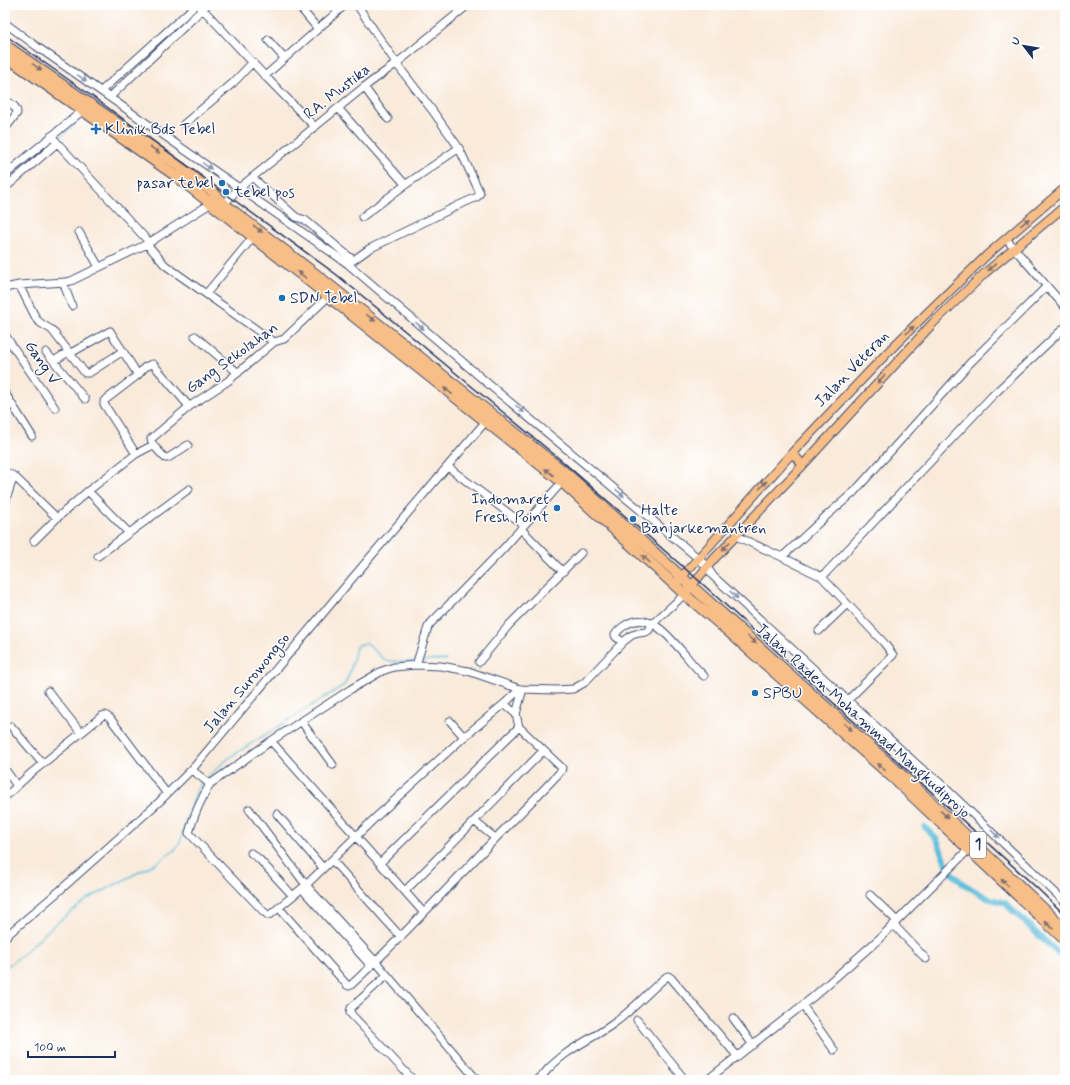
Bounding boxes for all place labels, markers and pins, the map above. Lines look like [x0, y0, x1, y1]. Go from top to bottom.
place label: Klinik Bds Tebel [105, 119, 215, 140]
marker: Klinik Bds Tebel [90, 123, 102, 135]
place label: pasar tebel [137, 173, 214, 194]
marker: pasar tebel [217, 178, 227, 188]
place label: tebel pos [233, 182, 295, 203]
marker: tebel pos [221, 187, 231, 197]
place label: SDN Tebel [290, 288, 358, 309]
marker: SDN Tebel [277, 293, 287, 303]
place label: Indomaret Fresh Point [471, 489, 549, 528]
place label: Halte Banjarkemantren [641, 500, 766, 539]
marker: Indomaret Fresh Point [552, 503, 562, 513]
marker: Halte Banjarkemantren [628, 514, 638, 524]
place label: SPBU [763, 683, 802, 704]
marker: SPBU [750, 688, 760, 698]

